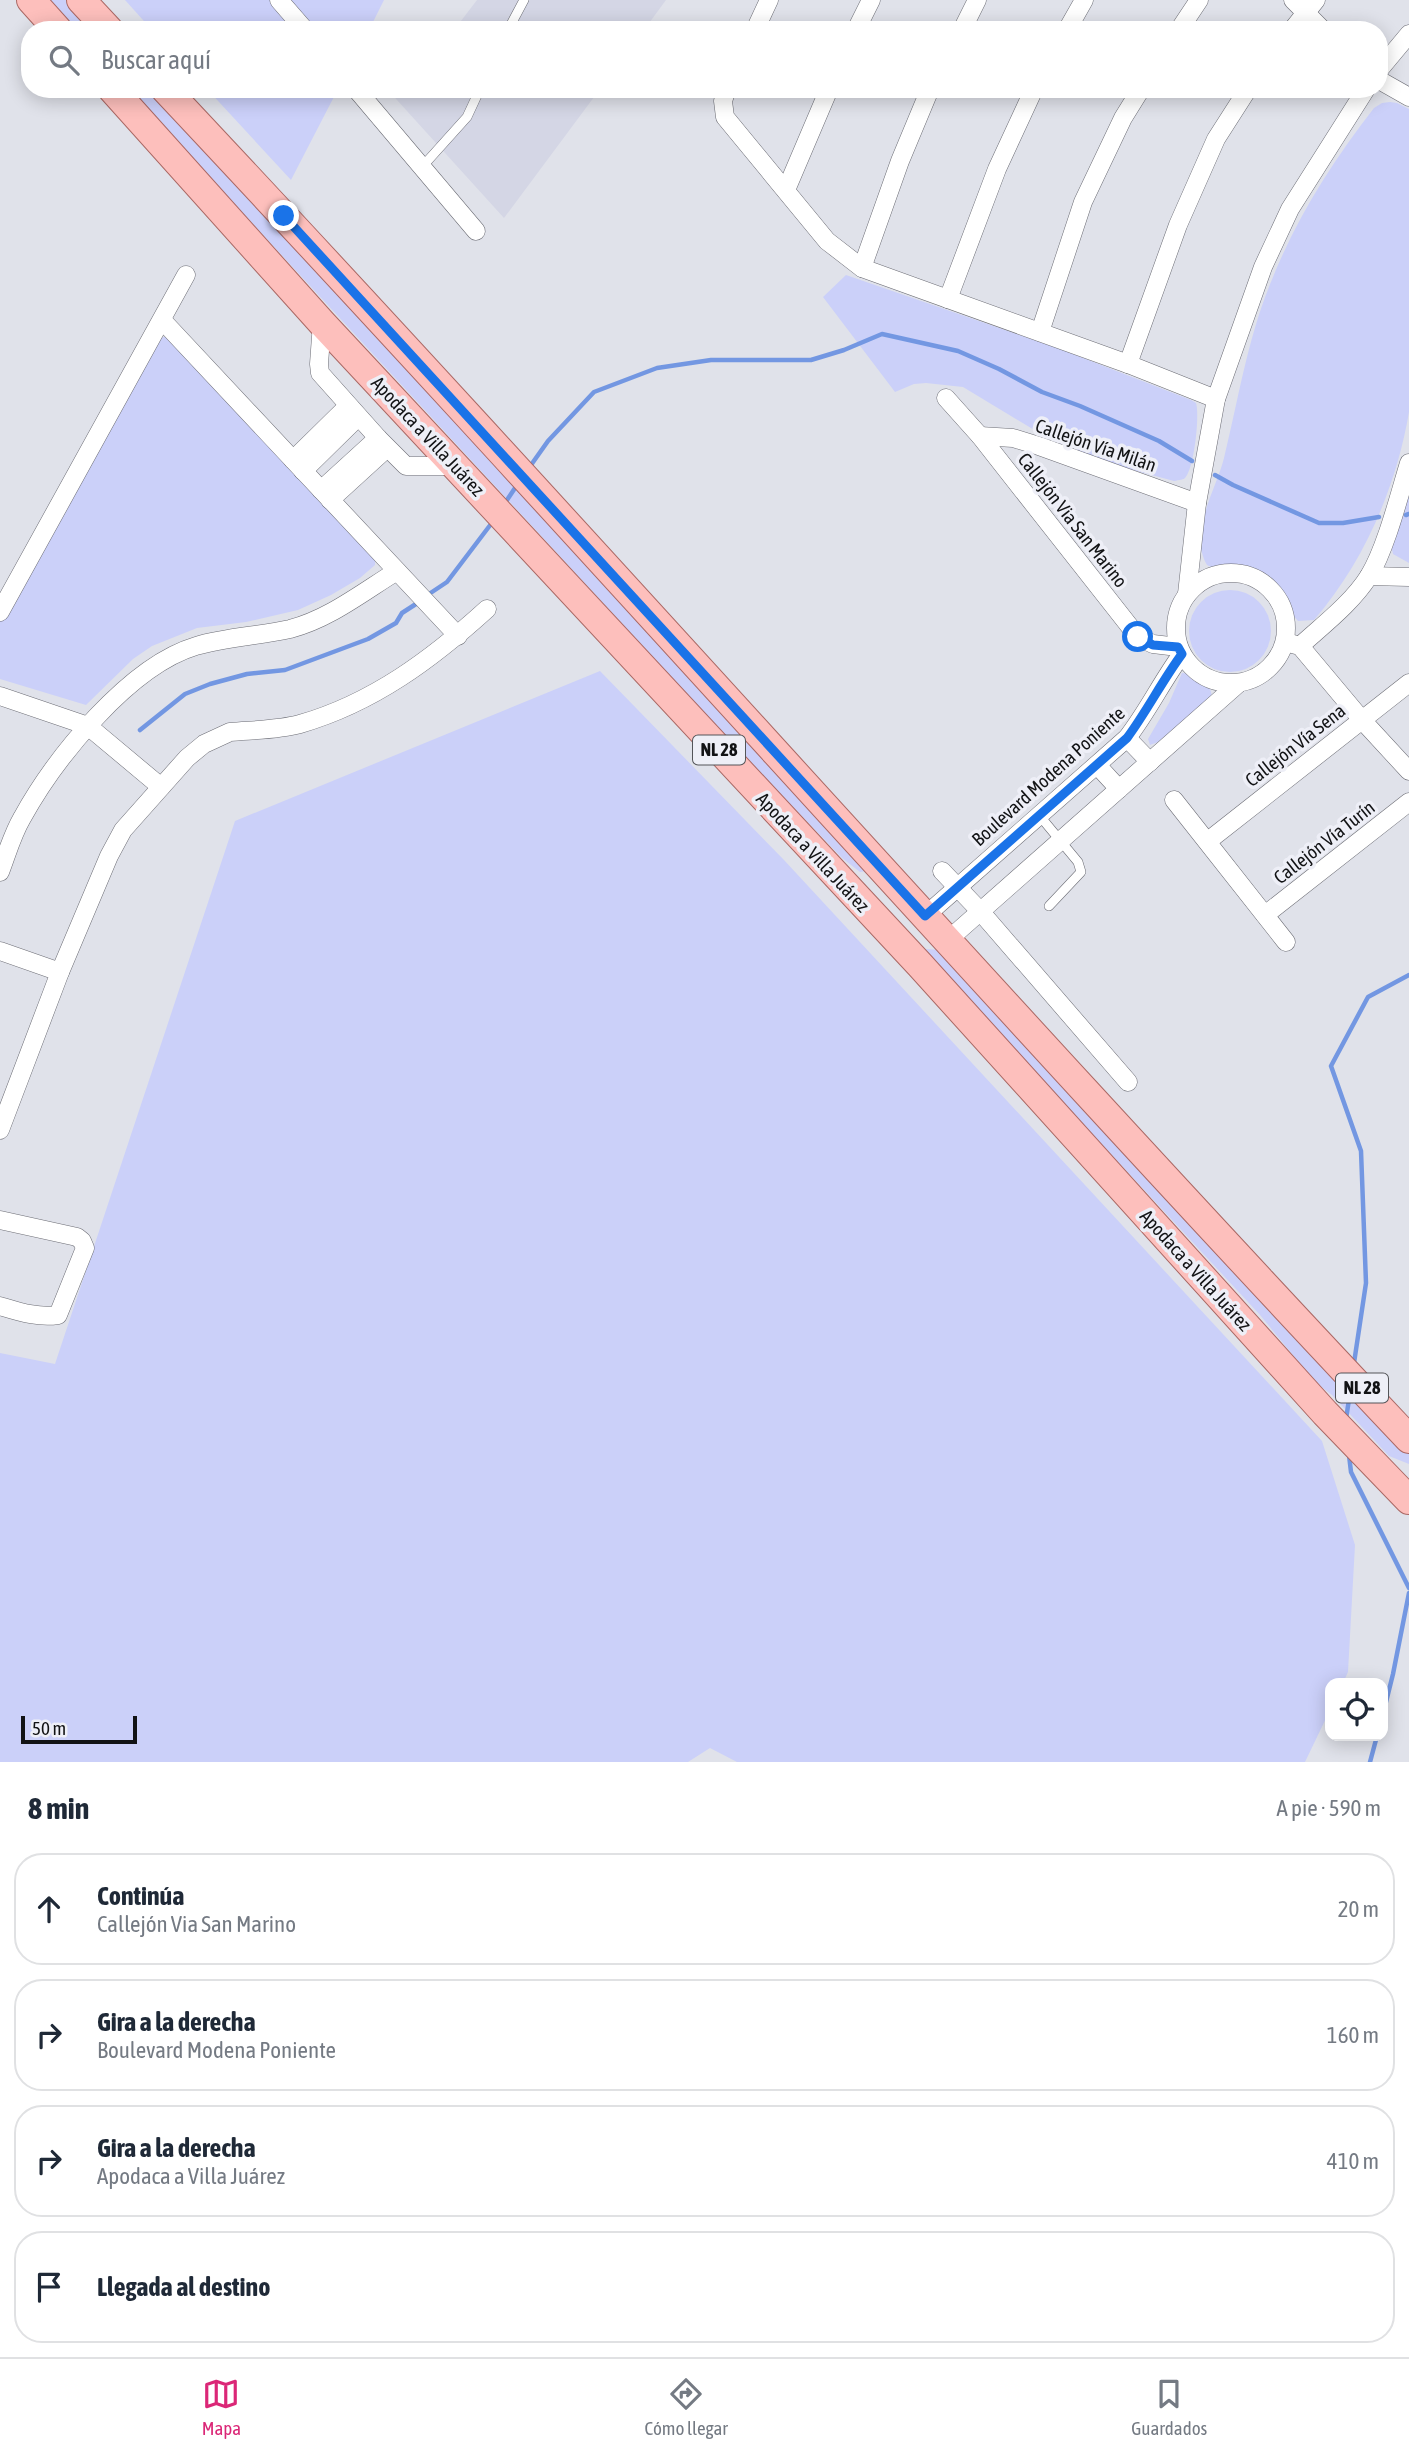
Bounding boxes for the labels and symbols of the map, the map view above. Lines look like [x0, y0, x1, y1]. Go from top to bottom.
route end [268, 200, 299, 231]
street label: Apodaca a Villa Juárez [367, 372, 489, 500]
street label: Callejón Vía Milán [1033, 414, 1159, 476]
street label: Callejón Via San Marino [1014, 448, 1132, 592]
route start [1122, 621, 1153, 652]
street label: Callejón Vía Sena [1241, 699, 1349, 791]
street label: Boulevard Modena Poniente [967, 702, 1129, 850]
road number: NL 28 [693, 736, 745, 764]
street label: Apodaca a Villa Juárez [752, 788, 874, 916]
street label: Callejón Vía Turín [1269, 796, 1379, 888]
street label: Apodaca a Villa Juárez [1136, 1205, 1256, 1335]
road number: NL 28 [1336, 1373, 1388, 1402]
scale bar [21, 1713, 136, 1745]

